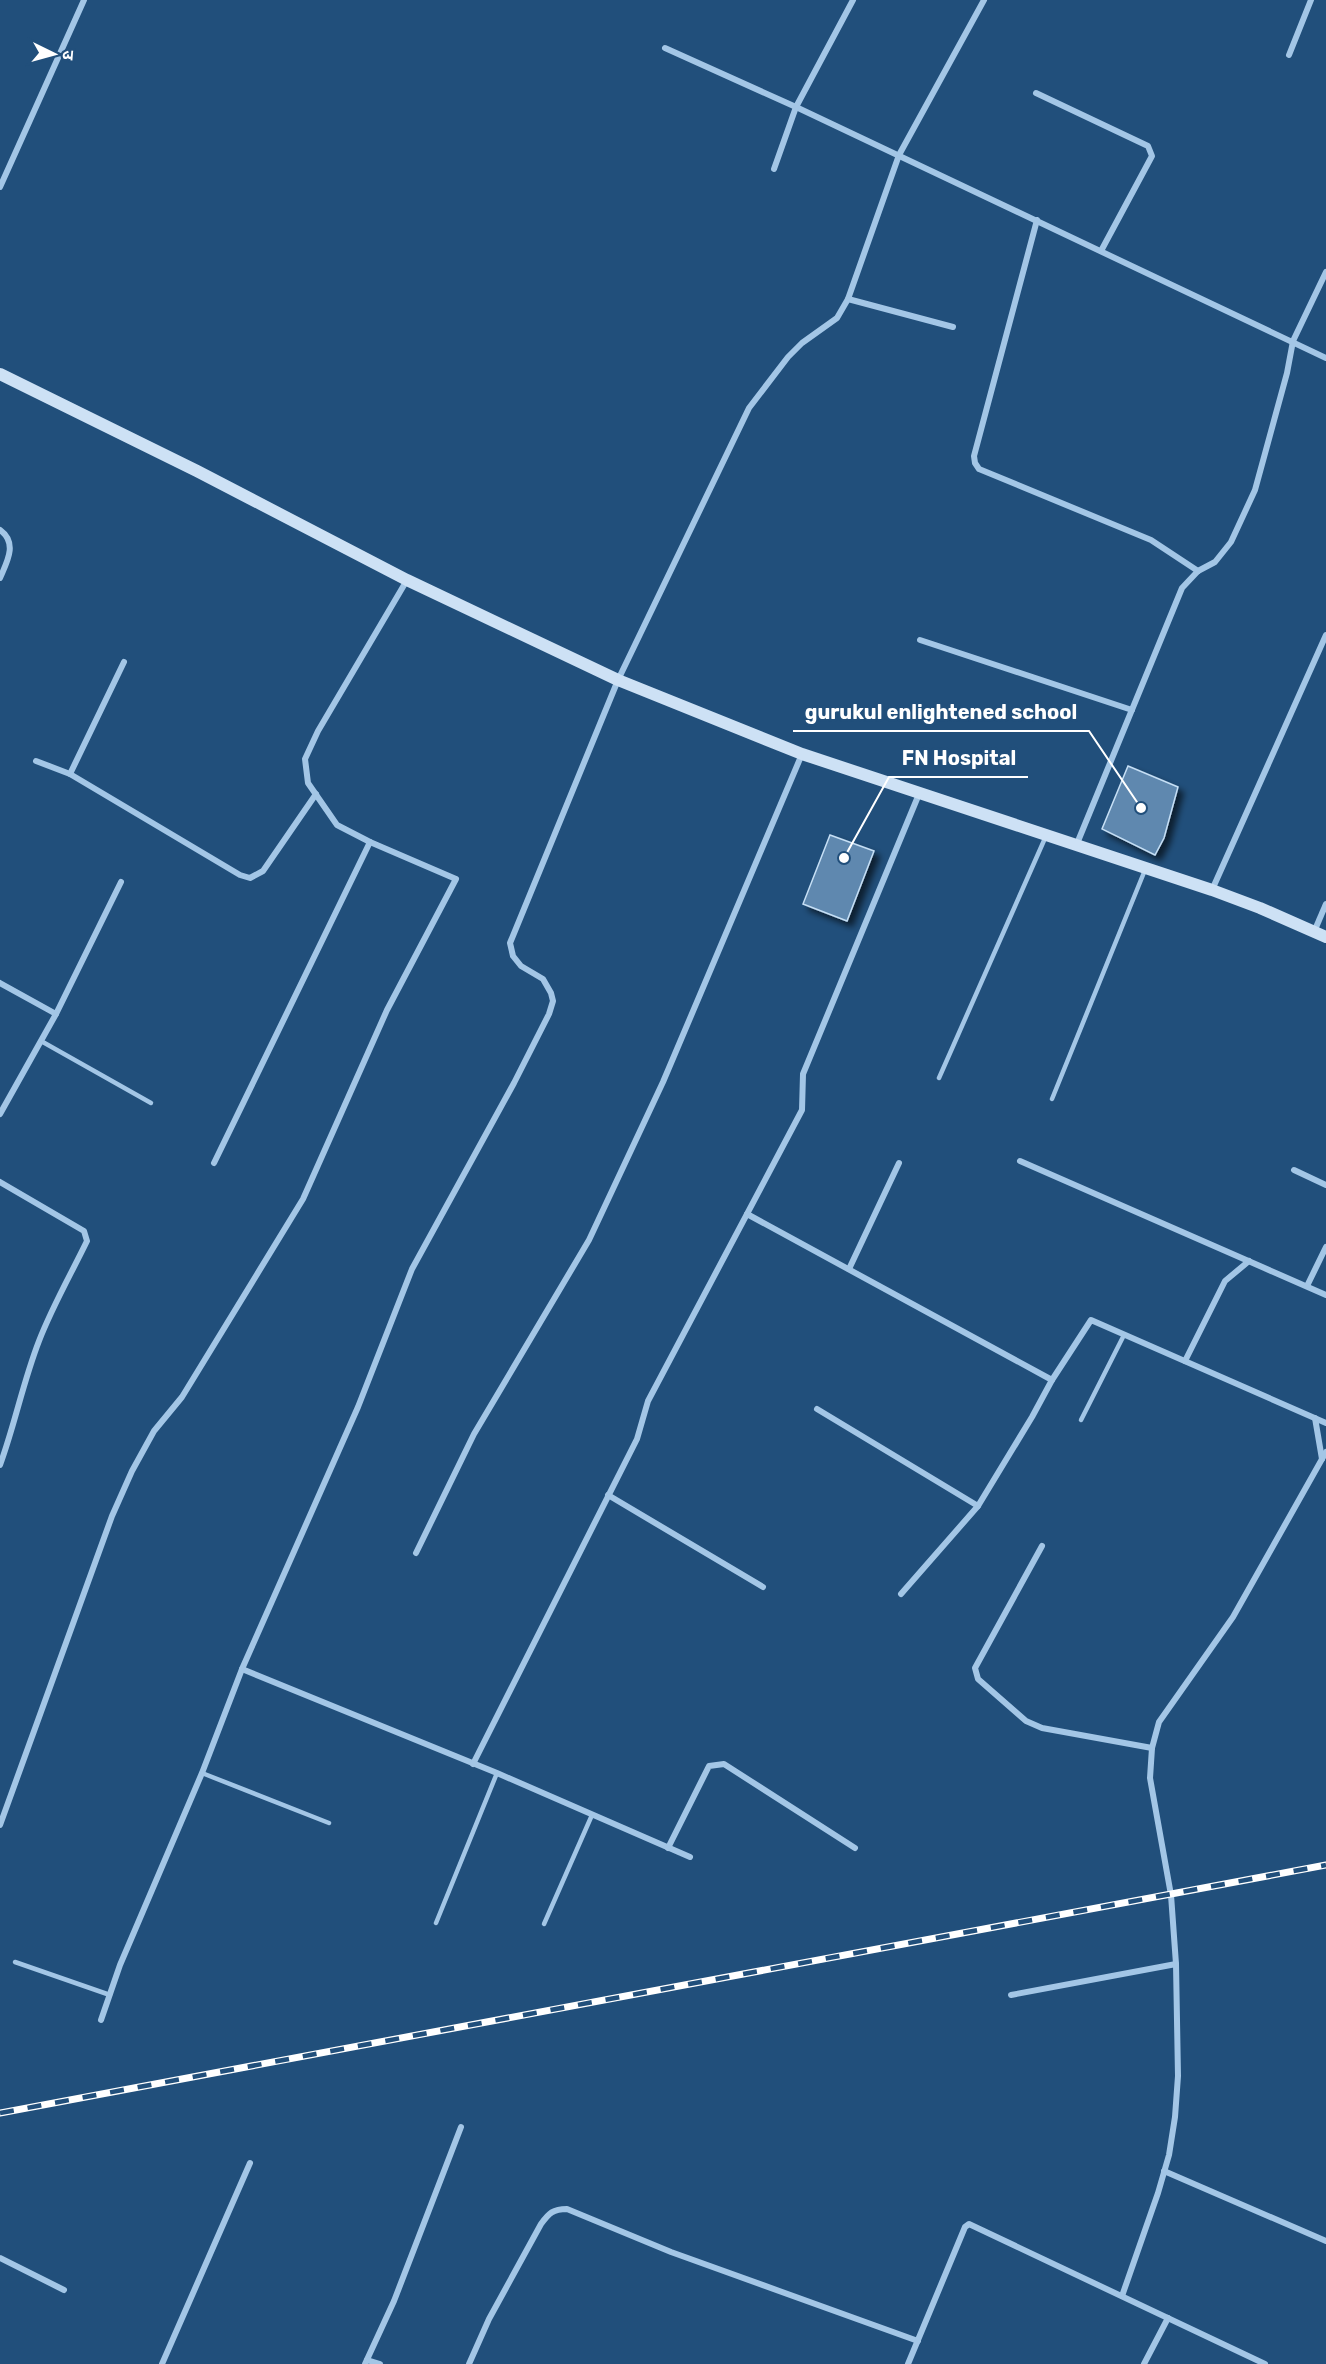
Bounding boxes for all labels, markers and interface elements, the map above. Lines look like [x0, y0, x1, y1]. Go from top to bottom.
north arrow [24, 24, 84, 84]
text: उ [59, 50, 78, 61]
callout: gurukul enlightened school [793, 693, 1089, 731]
text: gurukul enlightened school [805, 700, 1077, 724]
callout: FN Hospital [889, 739, 1028, 777]
text: FN Hospital [902, 746, 1016, 770]

